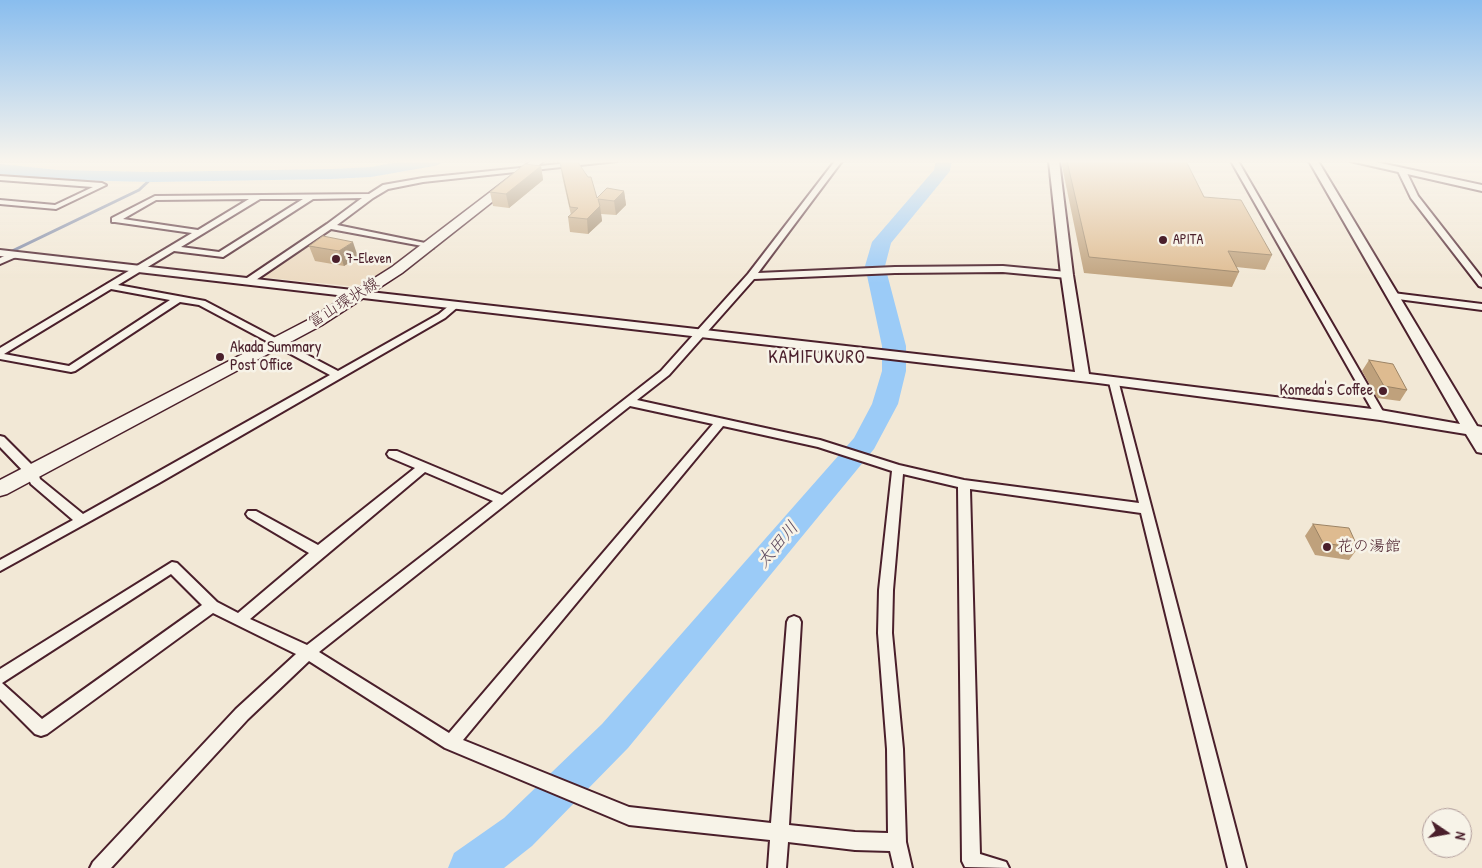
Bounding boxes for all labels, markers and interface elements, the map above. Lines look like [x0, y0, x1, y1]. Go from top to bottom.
place label: APITA [1173, 232, 1203, 248]
marker: APITA [1157, 234, 1169, 246]
place label: 7-Eleven [346, 251, 392, 267]
marker: 7-Eleven [330, 253, 342, 265]
street label: 富山環状線 [305, 274, 383, 332]
place label: Akada Summary Post Office [230, 338, 322, 376]
district label: KAMIFUKURO [767, 347, 867, 369]
marker: Akada Summary Post Office [214, 351, 226, 363]
place label: Komeda's Coffee [1280, 381, 1373, 401]
marker: Komeda's Coffee [1377, 385, 1389, 397]
water label: 太田川 [752, 517, 804, 573]
place label: 花の湯館 [1337, 537, 1401, 557]
marker: 花の湯館 [1321, 541, 1333, 553]
north arrow [1422, 808, 1472, 858]
text: N [1451, 830, 1471, 842]

